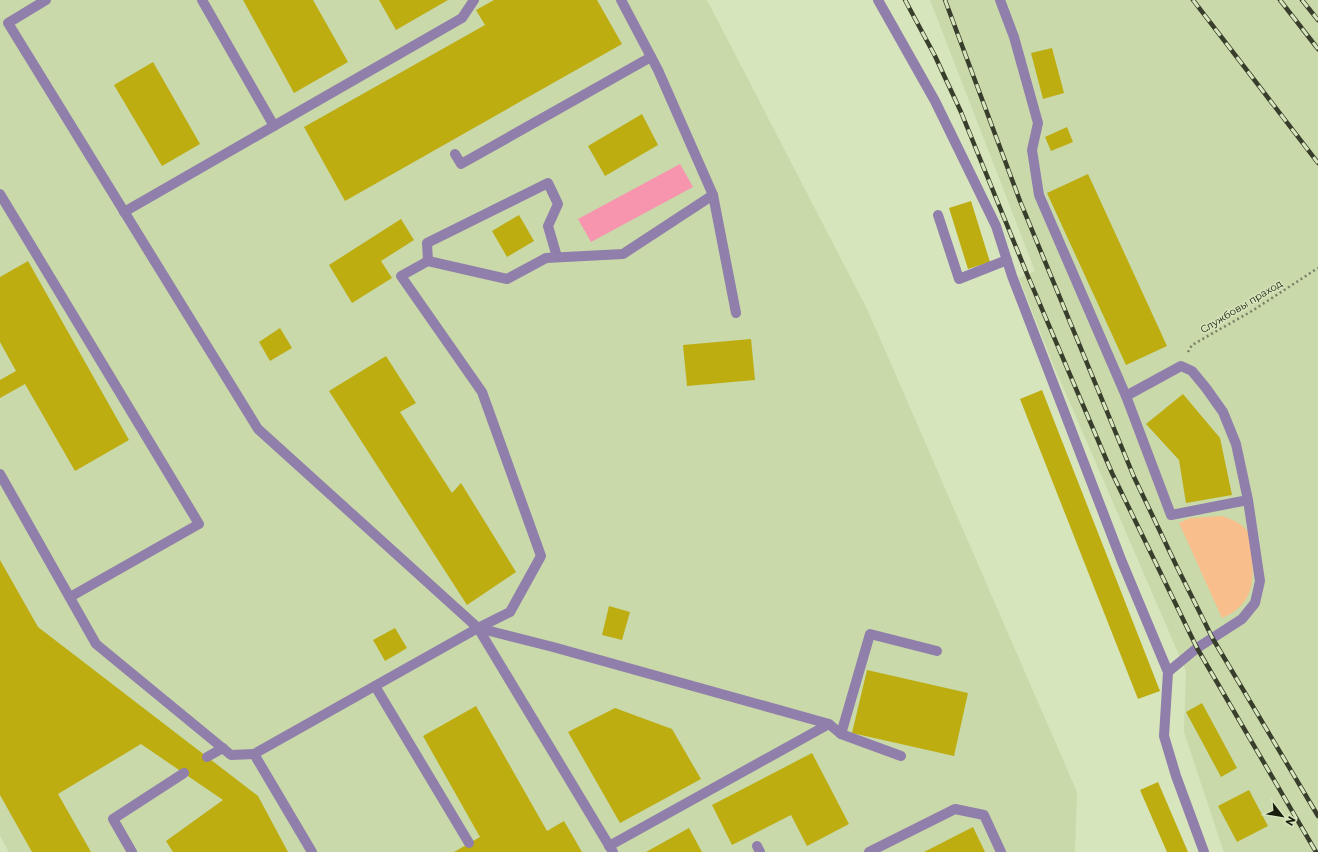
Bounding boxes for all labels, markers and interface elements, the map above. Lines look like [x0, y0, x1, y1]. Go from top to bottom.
street label: Службовы праход [1198, 276, 1285, 336]
north arrow [1262, 796, 1302, 836]
text: N [1282, 814, 1299, 829]

